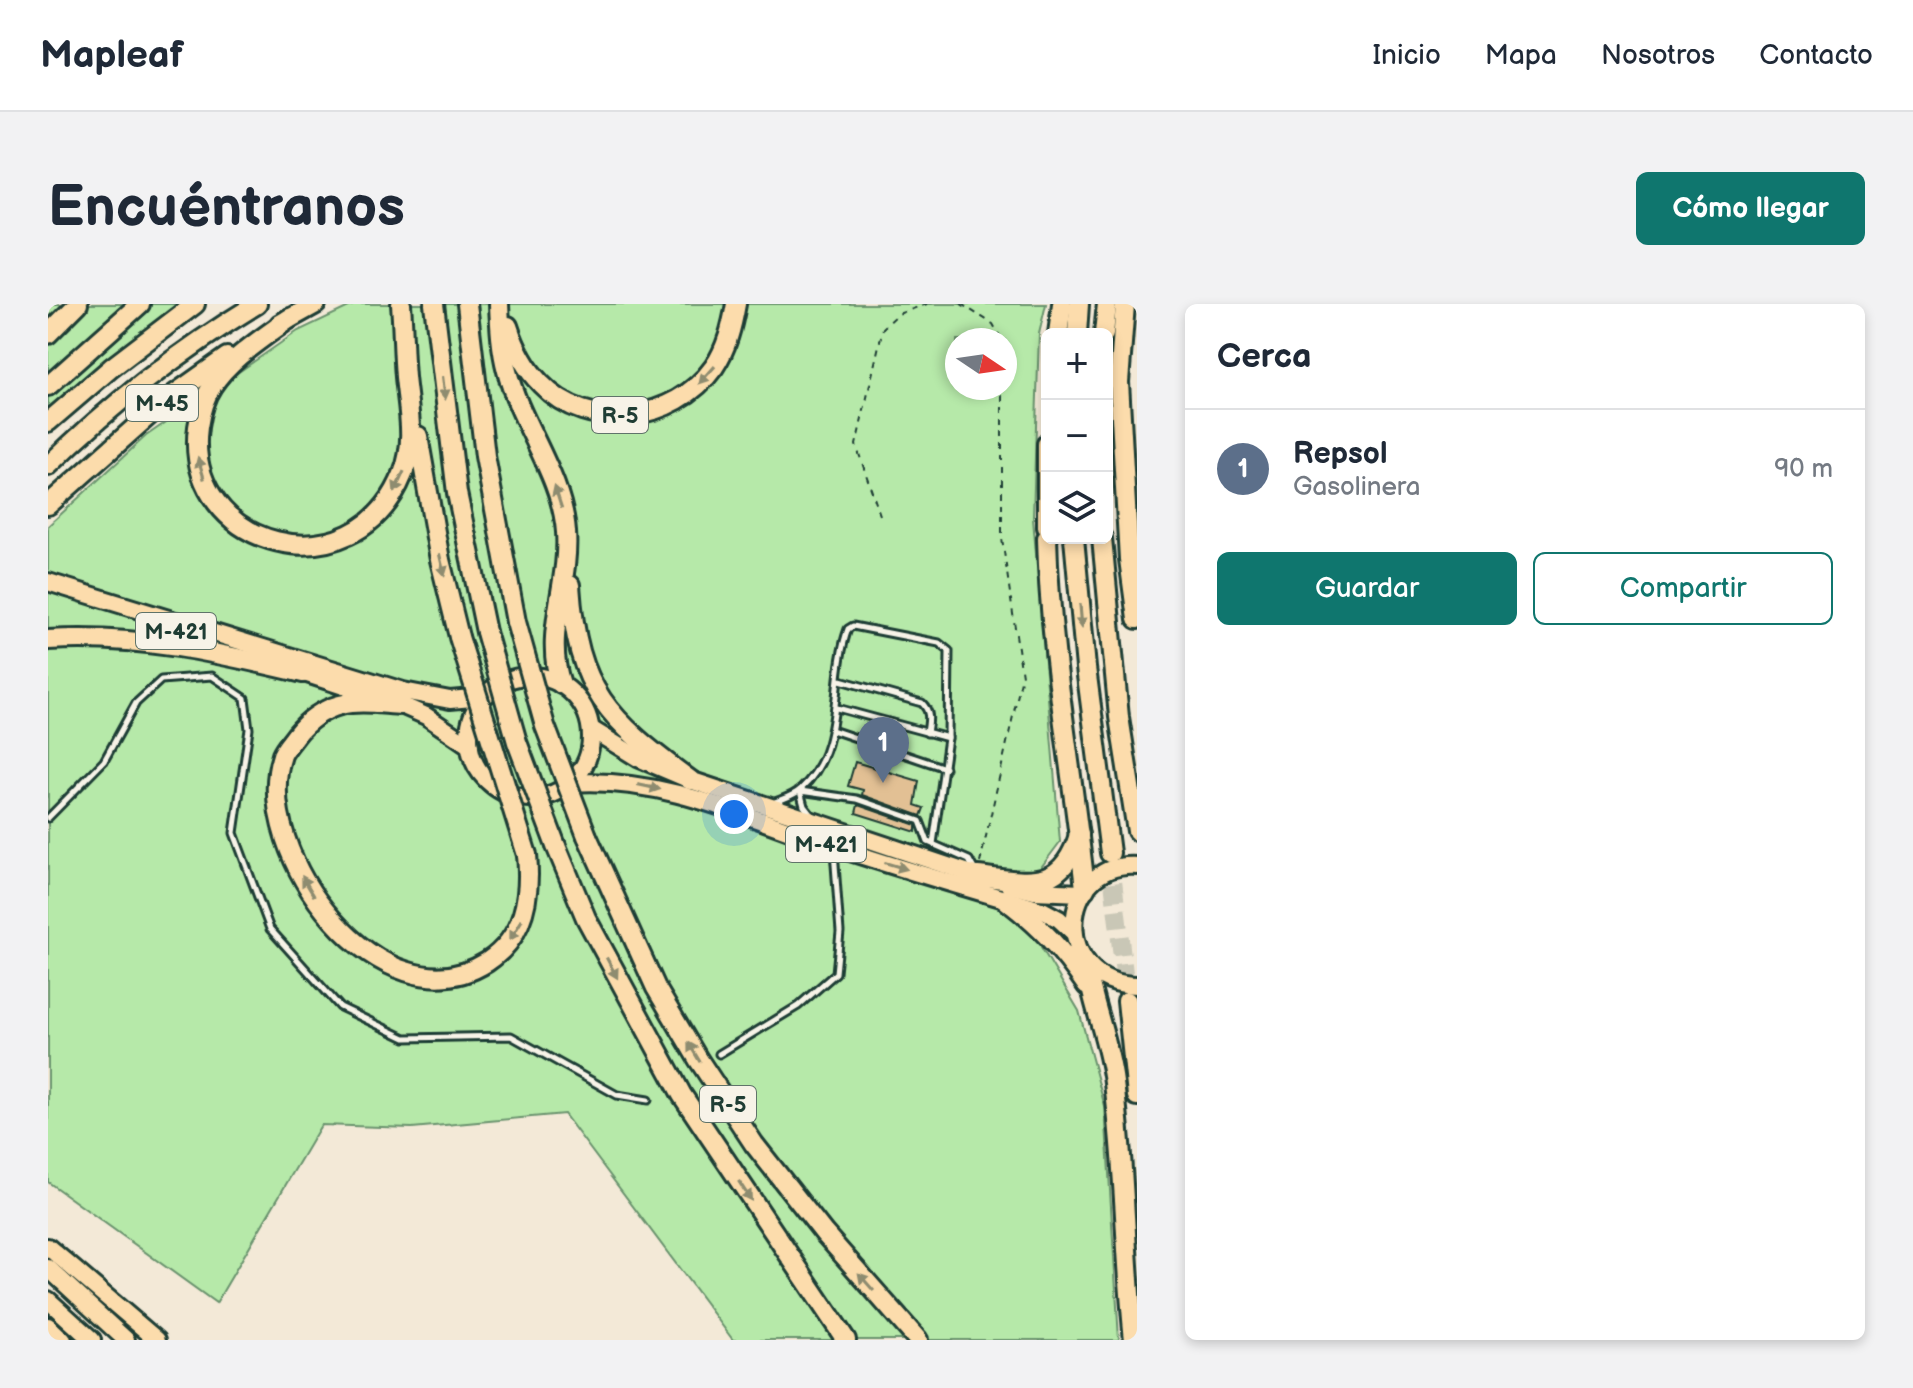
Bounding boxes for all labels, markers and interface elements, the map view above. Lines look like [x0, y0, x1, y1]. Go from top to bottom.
text: Mapleaf [40, 33, 184, 78]
text: Inicio [1372, 39, 1441, 72]
text: Mapa [1485, 39, 1557, 72]
text: Nosotros [1601, 39, 1715, 72]
text: Contacto [1759, 39, 1873, 72]
button: Cómo llegar [1636, 172, 1865, 245]
text: Encuéntranos [48, 175, 405, 242]
north arrow [945, 328, 1017, 400]
map controls [1041, 328, 1113, 544]
button: + [1041, 328, 1113, 400]
text: Cerca [1217, 336, 1312, 377]
one-way arrow [699, 364, 716, 384]
one-way arrow [438, 375, 451, 400]
road number: M-45 [126, 385, 198, 421]
road number: R-5 [592, 397, 648, 433]
button: − [1041, 400, 1113, 472]
text: Repsol [1293, 436, 1387, 472]
text: 1 [1238, 454, 1248, 485]
text: 90 m [1774, 454, 1833, 485]
one-way arrow [194, 455, 207, 479]
one-way arrow [392, 471, 406, 494]
button: layers [1041, 472, 1113, 544]
text: Gasolinera [1293, 472, 1420, 503]
one-way arrow [552, 485, 564, 509]
button: Guardar [1217, 552, 1517, 625]
button: Compartir [1533, 552, 1833, 625]
one-way arrow [436, 553, 449, 578]
one-way arrow [1074, 604, 1087, 629]
road number: M-421 [136, 613, 216, 649]
pin: 1 [857, 717, 909, 783]
one-way arrow [637, 781, 662, 794]
your location [714, 794, 754, 834]
road number: M-421 [786, 826, 866, 862]
one-way arrow [885, 860, 909, 873]
one-way arrow [301, 875, 316, 898]
one-way arrow [509, 919, 523, 941]
one-way arrow [604, 957, 618, 979]
one-way arrow [687, 1041, 701, 1063]
road number: R-5 [700, 1086, 756, 1122]
one-way arrow [737, 1180, 752, 1202]
one-way arrow [858, 1272, 875, 1292]

